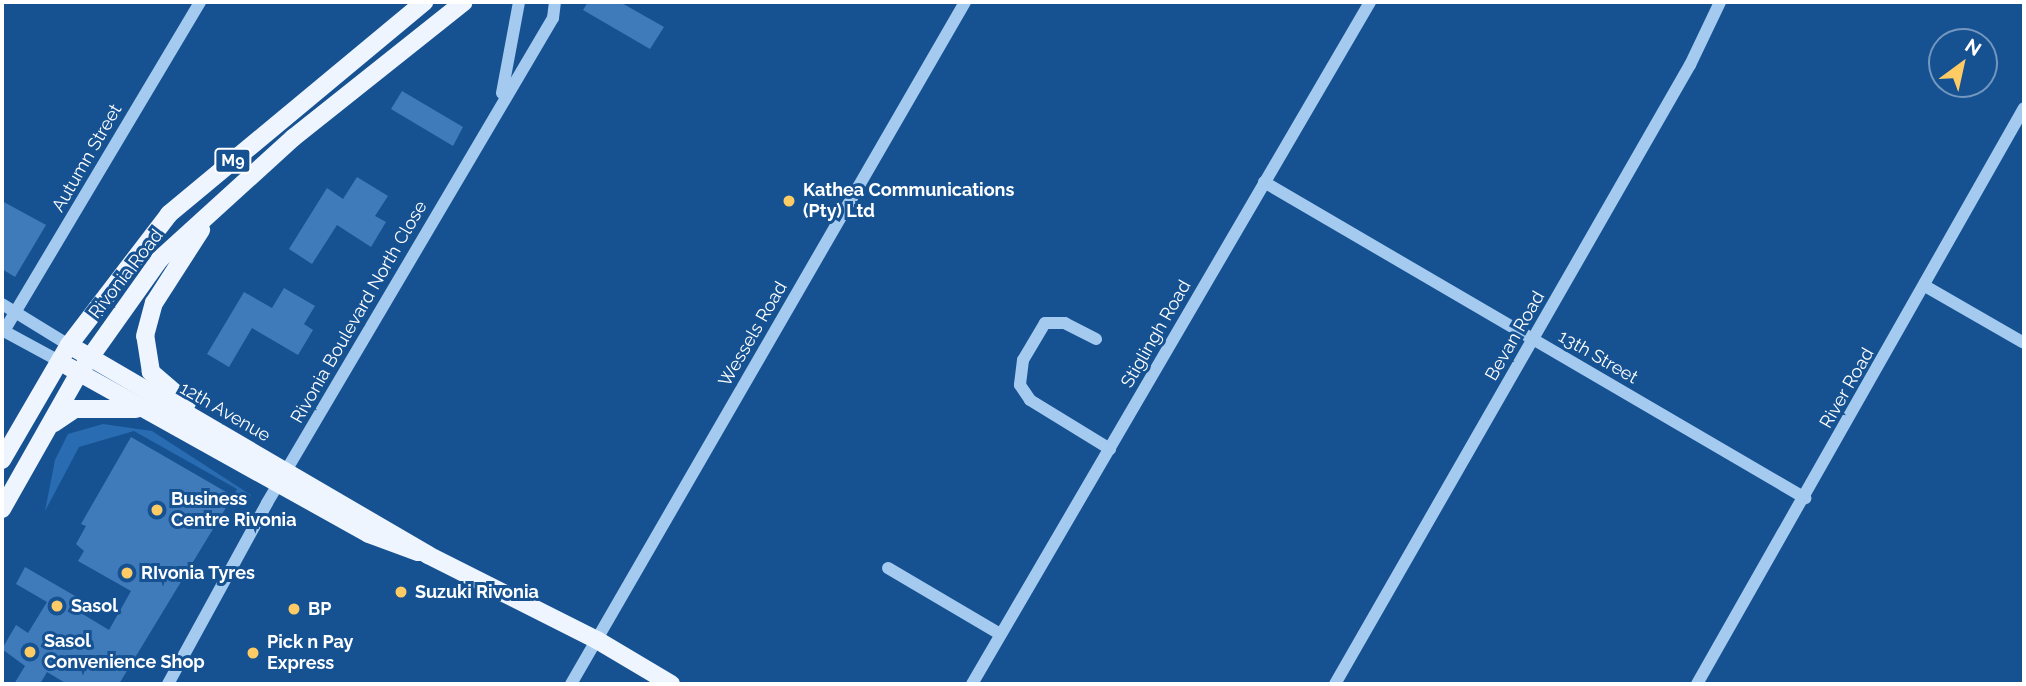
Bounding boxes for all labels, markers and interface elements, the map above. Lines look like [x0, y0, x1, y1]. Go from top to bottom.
north arrow [1928, 28, 1998, 98]
text: N [1961, 34, 1985, 60]
street label: Autumn Street [47, 100, 127, 216]
road number: M9 [214, 148, 252, 174]
place label: Kathea Communications (Pty) Ltd [803, 180, 1014, 222]
marker: Kathea Communications (Pty) Ltd [781, 193, 797, 209]
street label: Rivonia Boulevard North Close [286, 197, 432, 427]
street label: Rivonia Road [84, 225, 168, 323]
street label: Stiglingh Road [1117, 276, 1195, 392]
street label: Wessels Road [714, 278, 792, 390]
street label: Bevan Road [1481, 287, 1549, 385]
street label: 13th Street [1554, 326, 1642, 388]
street label: River Road [1815, 344, 1879, 432]
street label: 12th Avenue [176, 377, 274, 447]
place label: Business Centre Rivonia [171, 489, 297, 532]
marker: Business Centre Rivonia [149, 502, 165, 518]
place label: RIvonia Tyres [141, 562, 255, 584]
marker: RIvonia Tyres [119, 565, 135, 581]
place label: Suzuki Rivonia [415, 581, 539, 603]
marker: Suzuki Rivonia [393, 584, 409, 600]
place label: Sasol [71, 595, 118, 617]
marker: Sasol [49, 598, 65, 614]
place label: BP [308, 598, 331, 620]
marker: BP [286, 601, 302, 617]
place label: Sasol Convenience Shop [44, 631, 205, 674]
place label: Pick n Pay Express [267, 632, 353, 674]
marker: Sasol Convenience Shop [22, 644, 38, 660]
marker: Pick n Pay Express [245, 645, 261, 661]

